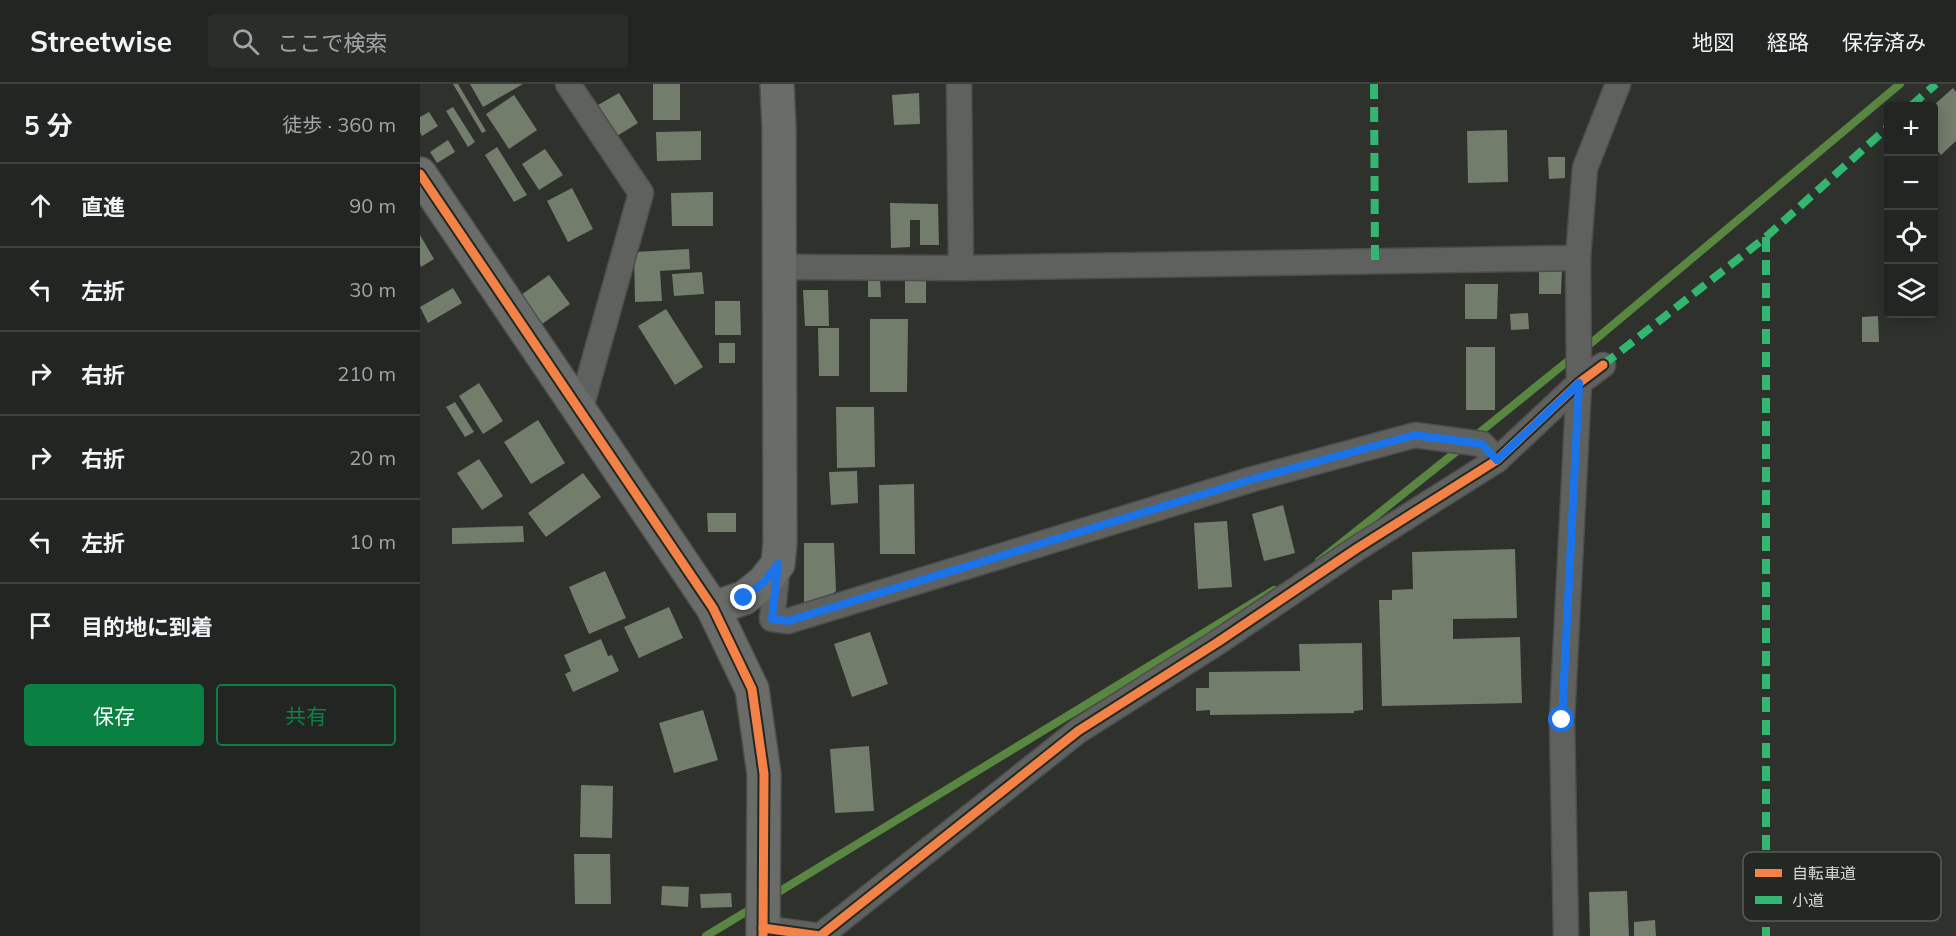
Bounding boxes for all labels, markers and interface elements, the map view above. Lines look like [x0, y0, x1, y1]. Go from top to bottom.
search box [208, 14, 628, 68]
text: Streetwise [30, 24, 172, 59]
icon: search [229, 25, 262, 58]
text: ここで検索 [277, 29, 387, 57]
text: 地図 [1692, 29, 1734, 55]
text: 経路 [1767, 29, 1809, 55]
text: 保存済み [1842, 29, 1926, 55]
map controls [1884, 102, 1938, 318]
button: + [1884, 102, 1938, 156]
text: 5 分 [24, 109, 73, 142]
text: 徒歩 · 360 m [282, 112, 396, 137]
button: − [1884, 156, 1938, 210]
icon: ahead [24, 189, 57, 222]
text: 直進 [81, 193, 125, 221]
text: 90 m [349, 193, 396, 218]
button: locate [1884, 210, 1938, 264]
button: layers [1884, 264, 1938, 318]
icon: left [24, 273, 57, 306]
text: 左折 [81, 277, 125, 305]
text: 30 m [349, 277, 396, 302]
icon: right [24, 357, 57, 390]
text: 右折 [81, 361, 125, 389]
text: 210 m [337, 361, 396, 386]
icon: right [24, 441, 57, 474]
text: 右折 [81, 445, 125, 473]
text: 20 m [349, 445, 396, 470]
icon: left [24, 525, 57, 558]
text: 左折 [81, 529, 125, 557]
text: 10 m [349, 529, 396, 554]
route end [730, 584, 756, 610]
icon: arrive [24, 609, 57, 642]
text: 目的地に到着 [81, 613, 213, 641]
button: 保存 [24, 684, 204, 746]
button: 共有 [216, 684, 396, 746]
route start [1548, 706, 1574, 732]
legend [1743, 852, 1941, 921]
text: 自転車道 [1792, 863, 1856, 883]
text: 小道 [1792, 890, 1824, 910]

